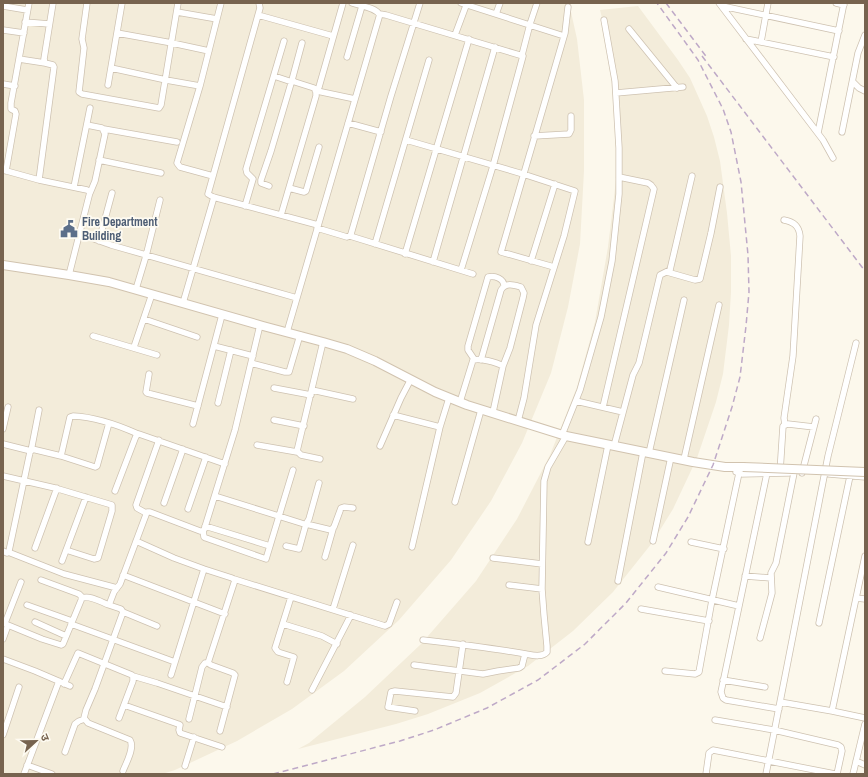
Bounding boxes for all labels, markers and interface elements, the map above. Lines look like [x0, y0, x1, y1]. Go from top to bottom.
place label: Fire Department Building [82, 214, 158, 244]
public building icon: Fire Department Building [59, 219, 79, 239]
north arrow [16, 721, 56, 761]
text: उ [38, 732, 53, 743]

